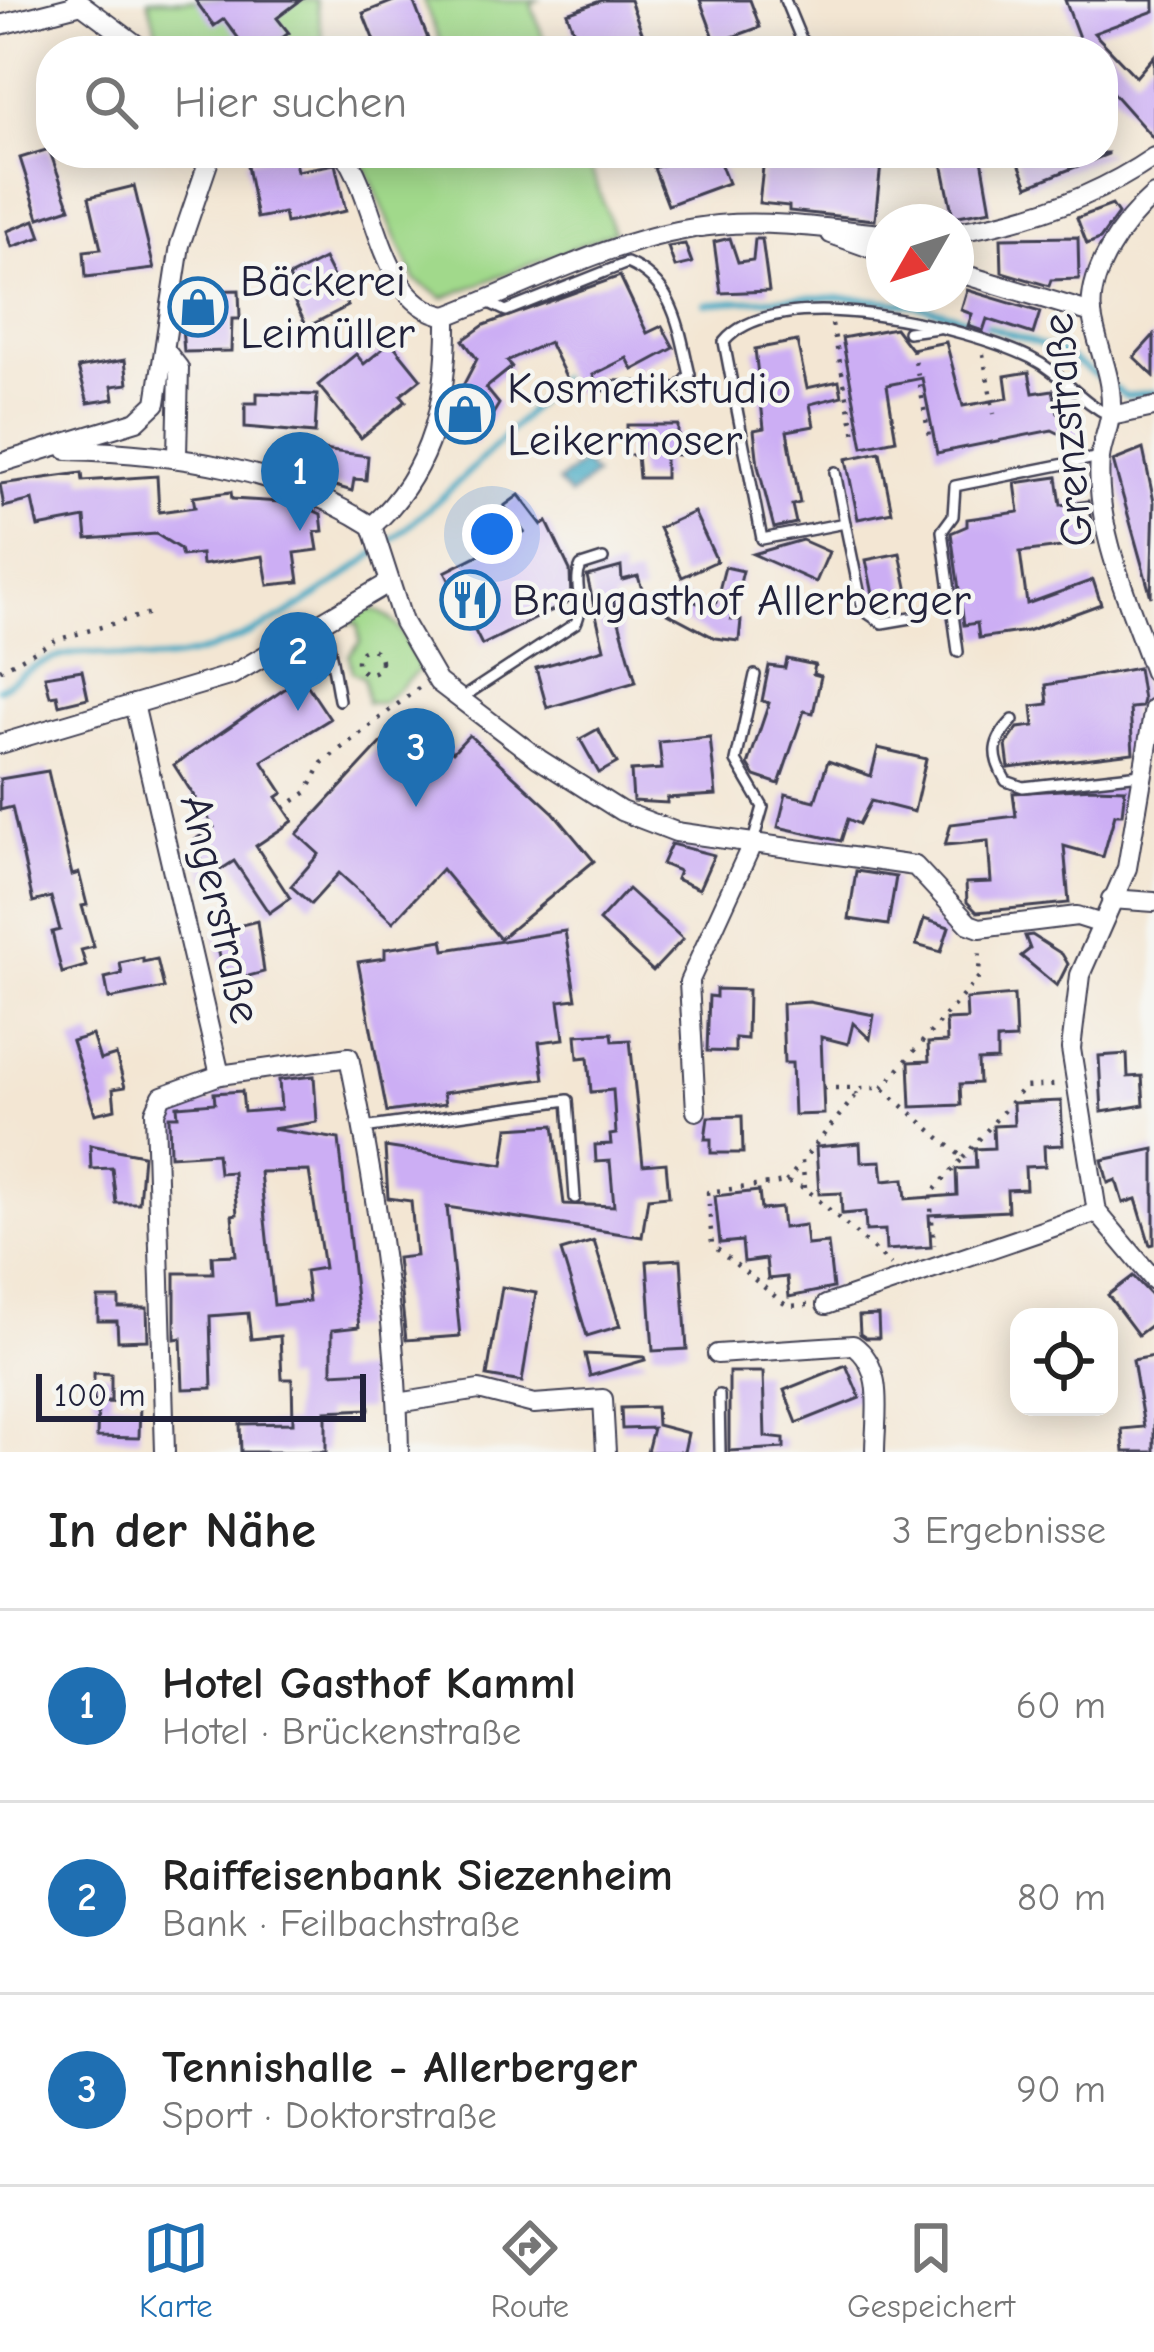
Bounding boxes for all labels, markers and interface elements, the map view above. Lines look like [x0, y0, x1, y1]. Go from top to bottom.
search box [36, 36, 1118, 168]
icon: search [78, 69, 144, 135]
text: Hier suchen [174, 76, 407, 128]
north arrow [866, 204, 974, 312]
place label: Bäckerei Leimüller [240, 255, 415, 359]
shop icon: Bäckerei Leimüller [167, 276, 229, 338]
street label: Grenzstraße [1031, 311, 1103, 549]
place label: Kosmetikstudio Leikermoser [507, 362, 792, 466]
shop icon: Kosmetikstudio Leikermoser [434, 383, 496, 445]
pin: 1 [261, 432, 339, 531]
your location [462, 504, 522, 564]
restaurant icon: Braugasthof Allerberger [439, 569, 501, 631]
place label: Braugasthof Allerberger [512, 574, 971, 626]
pin: 2 [259, 612, 337, 711]
pin: 3 [377, 708, 455, 807]
street label: Angerstraße [169, 789, 273, 1029]
map controls [1010, 1308, 1118, 1416]
button: locate [1010, 1308, 1118, 1416]
scale bar [36, 1368, 366, 1421]
text: 100 m [54, 1376, 146, 1414]
text: In der Nähe [48, 1501, 316, 1560]
text: 3 Ergebnisse [892, 1508, 1106, 1553]
text: Hotel Gasthof Kamml [162, 1657, 576, 1709]
text: 1 [79, 1683, 95, 1728]
text: 60 m [1016, 1683, 1106, 1728]
text: Hotel · Brückenstraße [162, 1709, 521, 1754]
text: Raiffeisenbank Siezenheim [162, 1849, 673, 1901]
text: 2 [77, 1875, 97, 1920]
text: 80 m [1017, 1875, 1106, 1920]
text: Bank · Feilbachstraße [162, 1901, 520, 1946]
text: Tennishalle - Allerberger [162, 2041, 637, 2093]
text: 3 [77, 2067, 97, 2112]
text: 90 m [1016, 2067, 1106, 2112]
text: Sport · Doktorstraße [162, 2093, 497, 2138]
tab: Karte [139, 2215, 213, 2325]
tab: Route [490, 2215, 569, 2325]
tab: Gespeichert [847, 2215, 1015, 2325]

